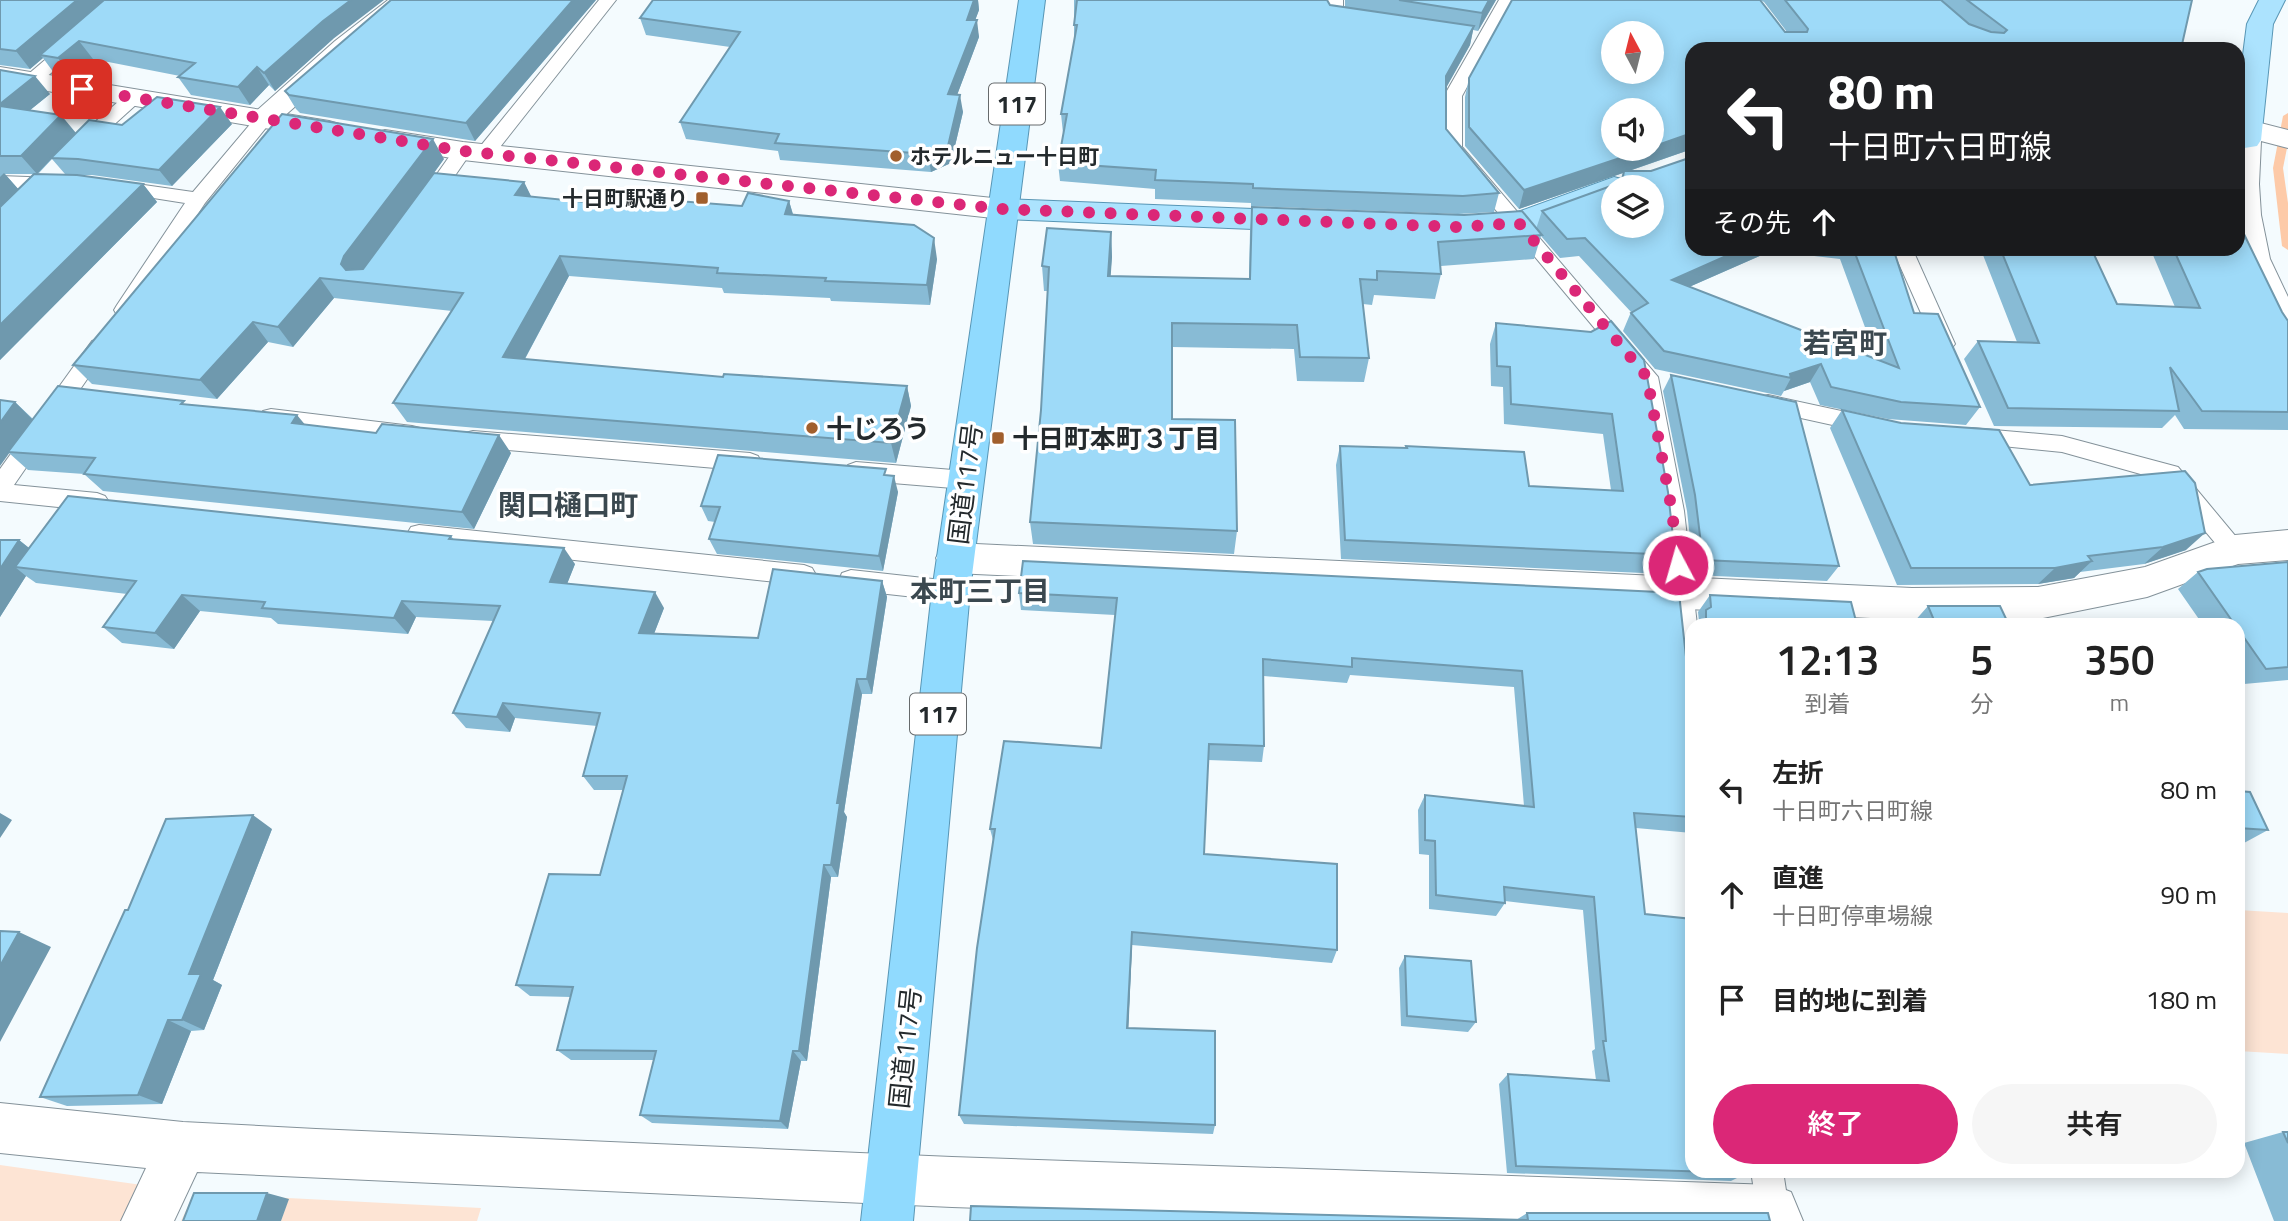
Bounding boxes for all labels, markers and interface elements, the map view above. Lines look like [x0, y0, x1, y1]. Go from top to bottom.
north arrow [1601, 21, 1664, 84]
map controls [1601, 21, 1664, 238]
text: 80 m [1828, 53, 1935, 128]
pin [52, 59, 112, 119]
icon: arrive [63, 70, 101, 108]
icon: left [1713, 70, 1804, 161]
road number: 117 [989, 84, 1045, 124]
button: sound [1601, 98, 1664, 161]
text: 十日町六日町線 [1828, 122, 2052, 170]
place label: ホテルニュー十日町 [910, 140, 1099, 172]
marker: ホテルニュー十日町 [888, 148, 904, 164]
button: layers [1601, 175, 1664, 238]
place label: 十日町駅通り [562, 182, 688, 214]
marker: 十日町駅通り [694, 190, 710, 206]
text: その先 [1713, 203, 1791, 242]
icon: ahead [1805, 203, 1843, 241]
district label: 若宮町 [1803, 321, 1887, 364]
place label: 十じろう [826, 409, 930, 448]
place label: 十日町本町３丁目 [1012, 419, 1220, 458]
marker: 十じろう [804, 420, 820, 436]
street label: 国道117号 [938, 421, 992, 547]
marker: 十日町本町３丁目 [990, 430, 1006, 446]
district label: 関口樋口町 [498, 483, 638, 526]
position arrow [1641, 528, 1715, 602]
district label: 本町三丁目 [910, 569, 1050, 612]
text: 12:13 [1775, 627, 1880, 691]
text: 5 [1970, 627, 1994, 691]
text: 350 [2084, 627, 2155, 691]
text: m [2110, 685, 2129, 720]
text: 到着 [1805, 686, 1851, 721]
text: 分 [1970, 686, 1993, 721]
road number: 117 [910, 694, 966, 734]
text: 左折 [1772, 753, 1824, 792]
text: 80 m [2160, 770, 2217, 809]
icon: left [1713, 771, 1751, 809]
text: 十日町六日町線 [1772, 793, 1933, 828]
text: 直進 [1772, 858, 1824, 897]
text: 90 m [2160, 875, 2217, 914]
icon: ahead [1713, 876, 1751, 914]
text: 十日町停車場線 [1772, 898, 1933, 933]
text: 180 m [2146, 980, 2217, 1019]
icon: arrive [1713, 981, 1751, 1019]
text: 目的地に到着 [1772, 981, 1928, 1020]
street label: 国道117号 [879, 985, 931, 1111]
button: 終了 [1713, 1084, 1958, 1164]
button: 共有 [1972, 1084, 2217, 1164]

